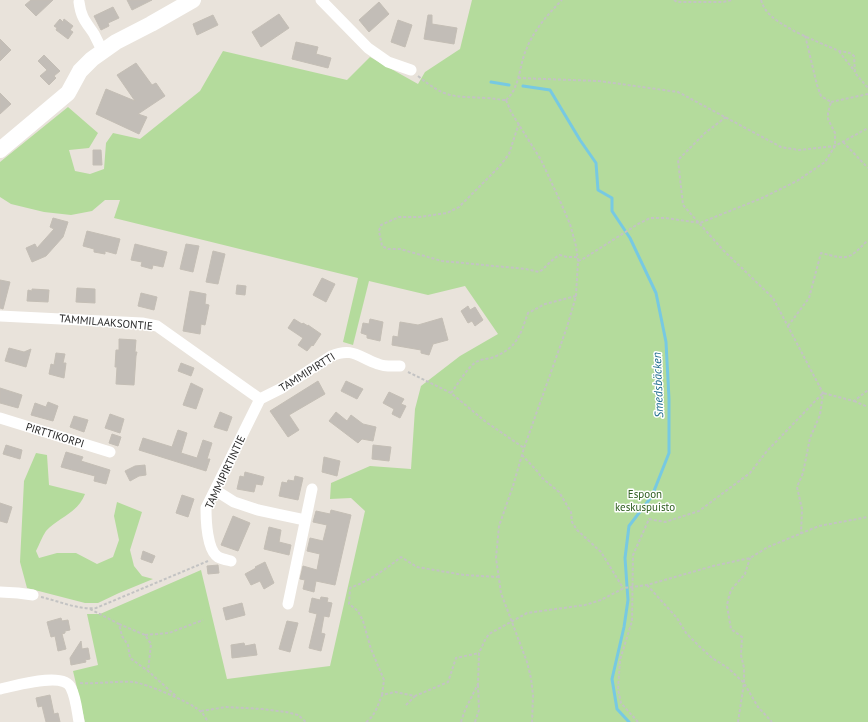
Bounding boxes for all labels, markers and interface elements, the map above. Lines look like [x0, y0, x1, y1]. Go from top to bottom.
street label: TAMMILAAKSONTIE [59, 311, 153, 333]
street label: TAMMIPIRTTI [276, 349, 338, 395]
water label: Smedsbäcken [649, 352, 666, 418]
street label: PIRTTIKORPI [24, 419, 86, 451]
street label: TAMMIPIRTINTIE [202, 433, 248, 511]
park label: Espoon keskuspuisto [615, 487, 675, 514]

